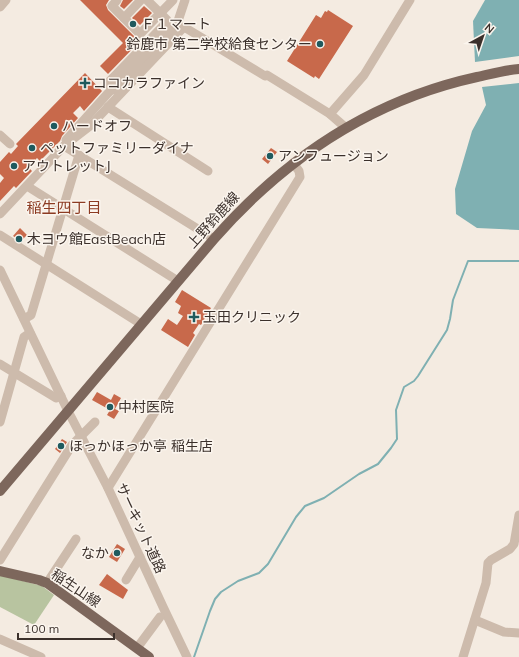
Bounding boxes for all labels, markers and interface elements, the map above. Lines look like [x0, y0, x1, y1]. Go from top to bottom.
place label: Ｆ１マート [141, 15, 211, 33]
north arrow [463, 16, 503, 56]
marker: Ｆ１マート [128, 19, 138, 29]
text: N [482, 20, 497, 36]
place label: 鈴鹿市 第二学校給食センター [126, 35, 312, 53]
marker: 鈴鹿市 第二学校給食センター [315, 39, 325, 49]
place label: ココカラファイン [93, 74, 205, 92]
marker: ココカラファイン [80, 78, 90, 88]
place label: ハードオフ [62, 117, 132, 135]
marker: ハードオフ [49, 121, 59, 131]
place label: ペットファミリーダイナ [40, 139, 194, 157]
marker: ペットファミリーダイナ [27, 143, 37, 153]
place label: アンフュージョン [278, 147, 389, 165]
marker: アンフュージョン [265, 151, 275, 161]
place label: アウトレットJ [22, 157, 111, 175]
marker: アウトレットJ [9, 161, 19, 171]
street label: 上野鈴鹿線 [183, 188, 243, 252]
district label: 稲生四丁目 [26, 198, 102, 217]
place label: 木ヨウ館EastBeach店 [27, 230, 166, 248]
marker: 木ヨウ館EastBeach店 [14, 234, 24, 244]
place label: 玉田クリニック [203, 308, 301, 326]
marker: 玉田クリニック [188, 311, 200, 323]
place label: 中村医院 [118, 398, 174, 416]
marker: 中村医院 [105, 402, 115, 412]
place label: ほっかほっか亭 稲生店 [69, 437, 213, 455]
marker: ほっかほっか亭 稲生店 [56, 441, 66, 451]
street label: サーキット道路 [112, 480, 170, 576]
place label: なか [81, 544, 109, 562]
marker: なか [112, 548, 122, 558]
street label: 稲生山線 [48, 565, 104, 611]
scale bar [18, 615, 114, 641]
text: 100 m [24, 621, 59, 636]

